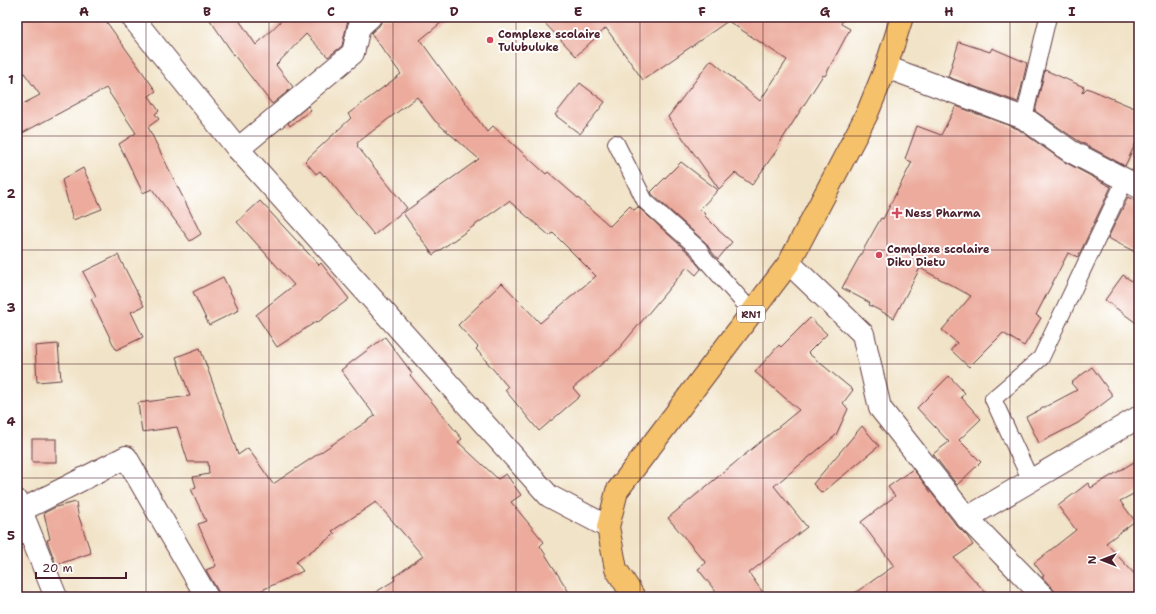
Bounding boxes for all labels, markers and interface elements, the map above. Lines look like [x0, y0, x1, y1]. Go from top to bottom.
text: A [79, 3, 89, 20]
text: B [203, 3, 211, 20]
text: C [327, 3, 335, 20]
text: D [449, 3, 459, 20]
text: E [574, 3, 583, 20]
text: F [698, 3, 706, 20]
text: G [820, 3, 831, 20]
text: H [944, 3, 954, 20]
text: I [1068, 3, 1076, 20]
place label: Complexe scolaire Tulubuluke [498, 27, 601, 55]
marker: Complexe scolaire Tulubuluke [485, 35, 495, 45]
text: 1 [8, 71, 14, 88]
text: 2 [6, 185, 16, 202]
place label: Ness Pharma [905, 206, 981, 221]
marker: Ness Pharma [892, 208, 902, 218]
place label: Complexe scolaire Diku Dietu [887, 242, 990, 270]
marker: Complexe scolaire Diku Dietu [874, 250, 884, 260]
text: 3 [6, 299, 16, 316]
road number: RN1 [737, 306, 765, 322]
text: 4 [6, 413, 16, 430]
text: 5 [7, 527, 15, 544]
north arrow [1082, 540, 1122, 580]
scale bar [36, 554, 126, 580]
text: N [1085, 555, 1100, 564]
text: 20 m [42, 560, 73, 576]

